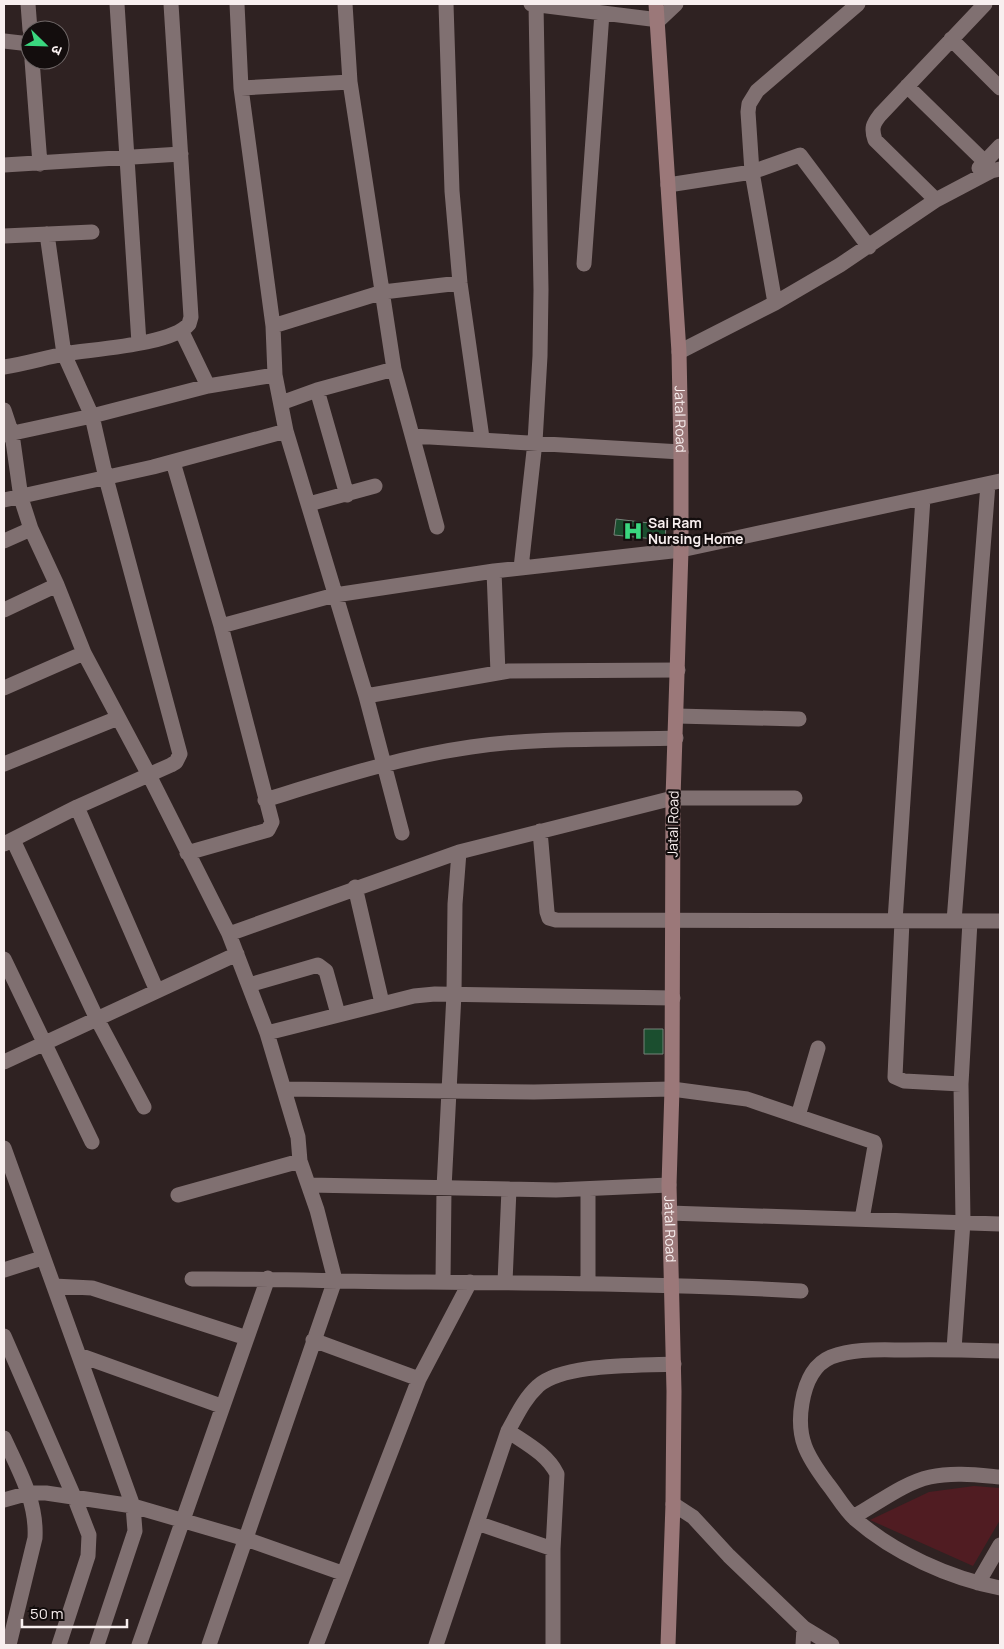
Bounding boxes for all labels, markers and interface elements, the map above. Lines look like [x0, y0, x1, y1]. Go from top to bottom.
north arrow [20, 20, 70, 70]
text: उ [47, 43, 68, 58]
street label: Jatal Road [671, 386, 691, 453]
place label: Sai Ram Nursing Home [648, 513, 743, 548]
hospital icon: Sai Ram Nursing Home [622, 520, 644, 542]
street label: Jatal Road [662, 790, 683, 858]
street label: Jatal Road [660, 1195, 681, 1263]
scale bar [22, 1596, 128, 1628]
text: 50 m [30, 1603, 64, 1624]

